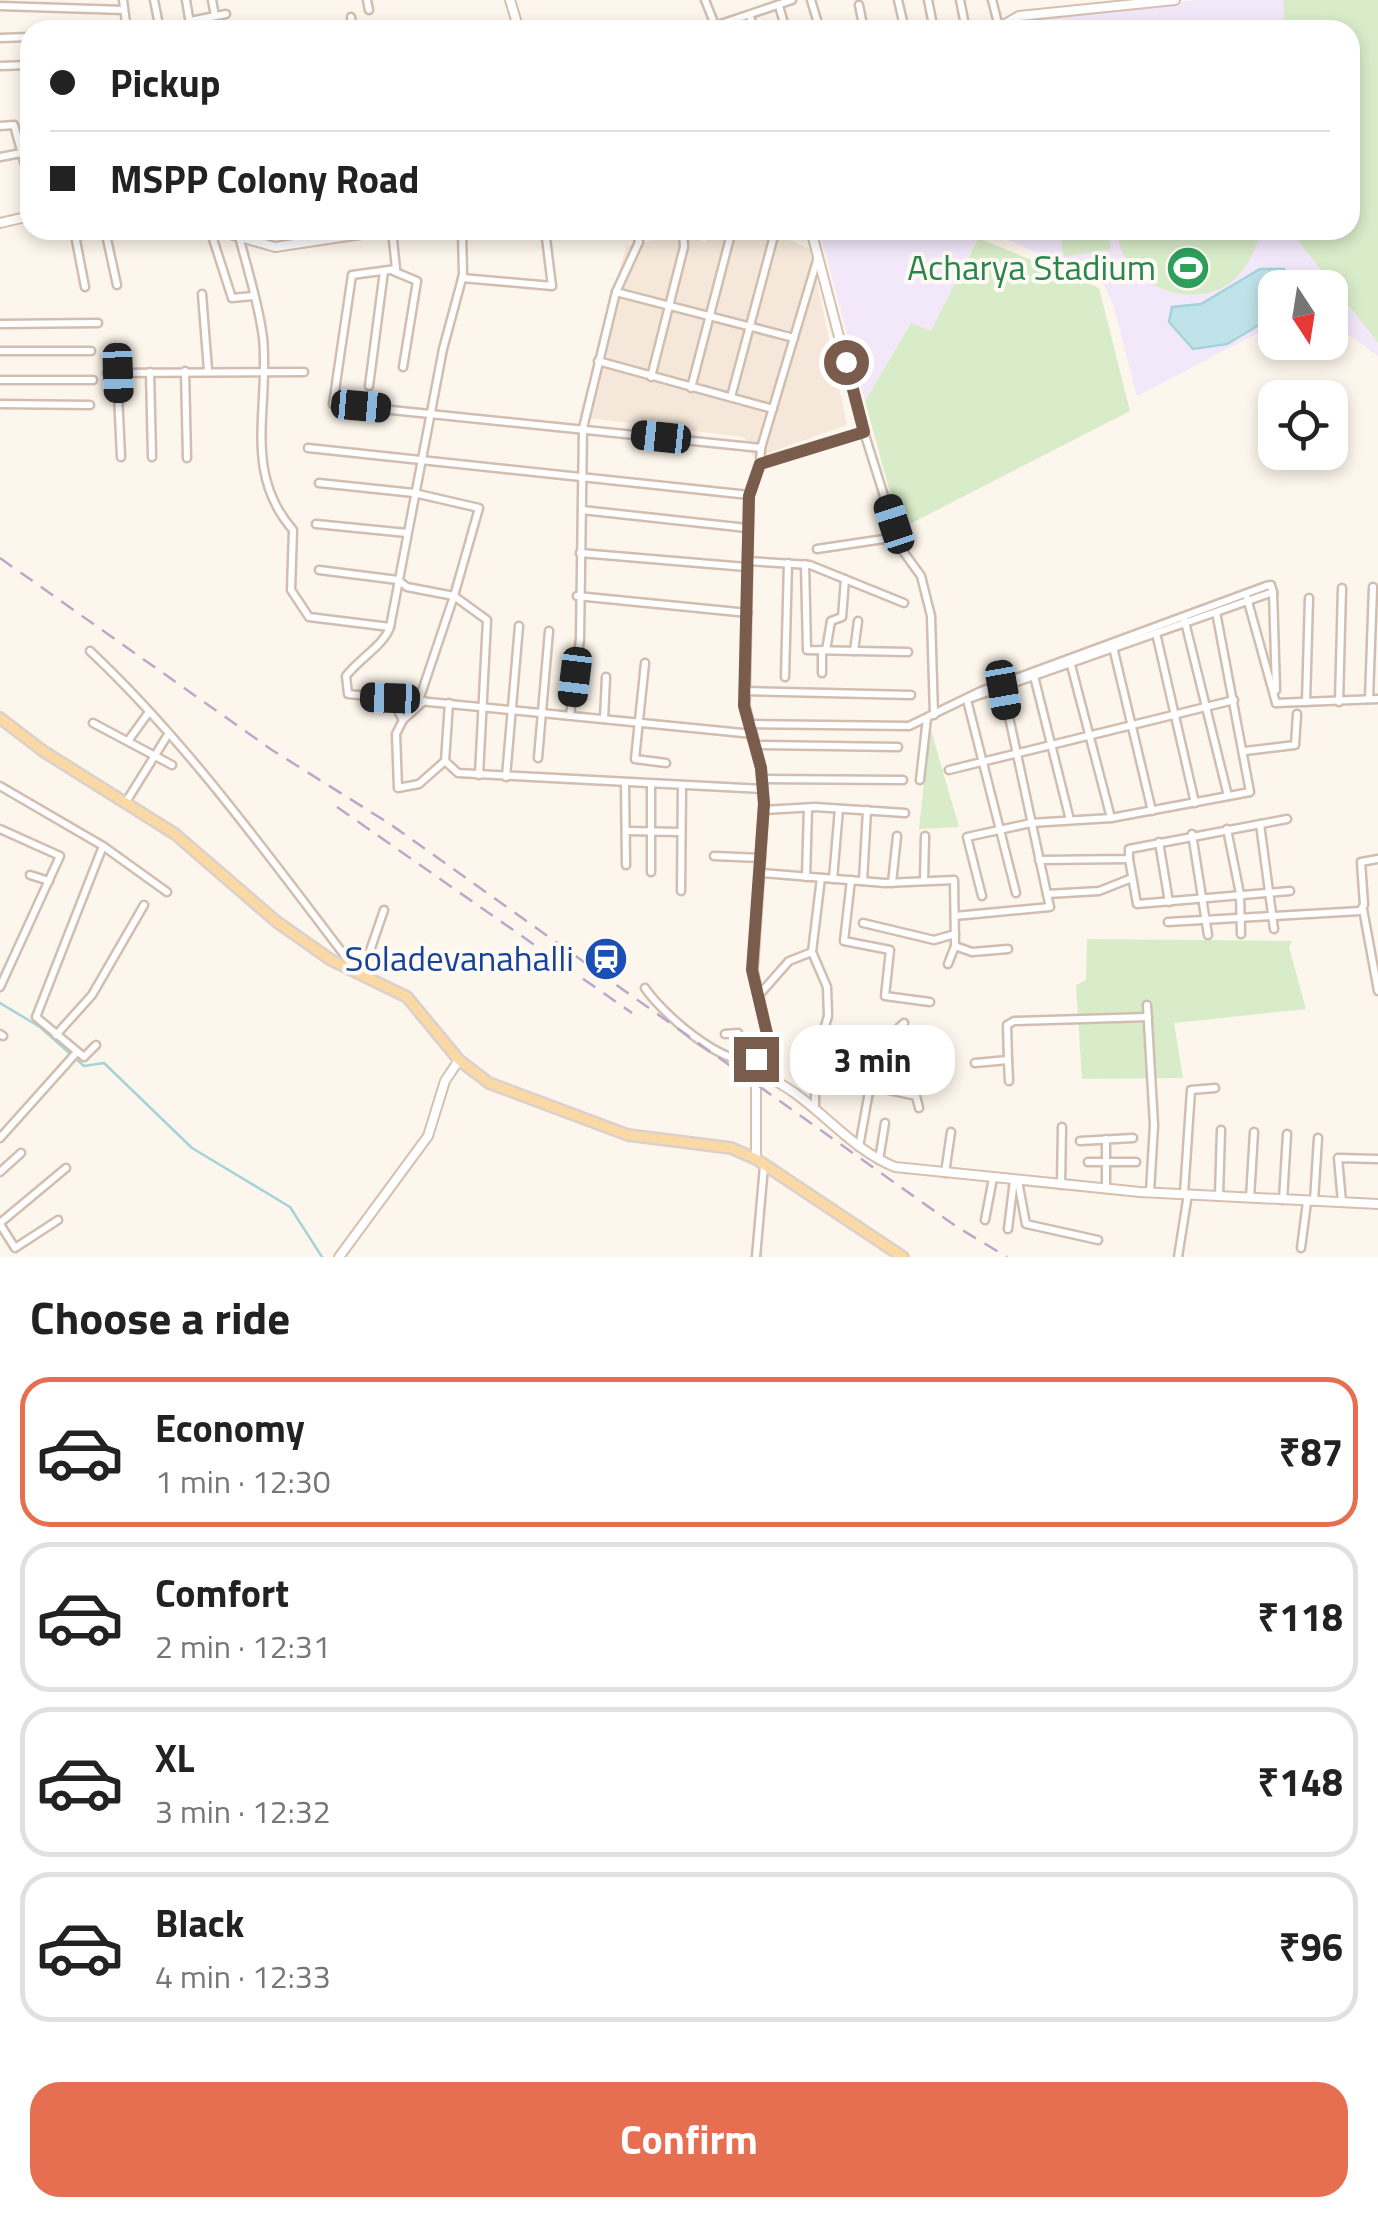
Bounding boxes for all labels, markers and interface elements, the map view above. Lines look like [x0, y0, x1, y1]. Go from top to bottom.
text: Pickup [110, 54, 220, 112]
text: MSPP Colony Road [110, 150, 419, 208]
place label: Acharya Stadium [907, 240, 1156, 294]
sports icon: Acharya Stadium [1165, 245, 1211, 291]
north arrow [1258, 270, 1348, 360]
map controls [1258, 270, 1348, 470]
route start [824, 340, 869, 385]
car [102, 342, 134, 404]
button: locate [1258, 380, 1348, 470]
car [330, 388, 392, 424]
car [630, 419, 692, 455]
car [870, 491, 918, 557]
car [556, 645, 594, 709]
car [983, 658, 1023, 722]
car [359, 682, 421, 714]
place label: Soladevanahalli [344, 931, 574, 985]
station icon: Soladevanahalli [583, 936, 629, 982]
callout: 3 min [791, 1024, 956, 1094]
text: 3 min [834, 1036, 911, 1084]
route end [734, 1037, 779, 1082]
text: Choose a ride [30, 1283, 290, 1351]
text: Economy [155, 1399, 305, 1457]
icon: car [35, 1407, 125, 1497]
text: ₹87 [1279, 1423, 1343, 1481]
text: 1 min · 12:30 [155, 1457, 331, 1505]
text: Comfort [155, 1564, 289, 1622]
icon: car [35, 1572, 125, 1662]
text: ₹118 [1257, 1588, 1343, 1646]
text: 2 min · 12:31 [155, 1622, 331, 1670]
text: XL [155, 1729, 195, 1787]
icon: car [35, 1737, 125, 1827]
text: ₹148 [1257, 1753, 1343, 1811]
text: 3 min · 12:32 [155, 1787, 331, 1835]
text: Black [155, 1894, 244, 1952]
icon: car [35, 1902, 125, 1992]
text: ₹96 [1279, 1918, 1343, 1976]
text: 4 min · 12:33 [155, 1952, 331, 2000]
button: Confirm [30, 2082, 1348, 2197]

